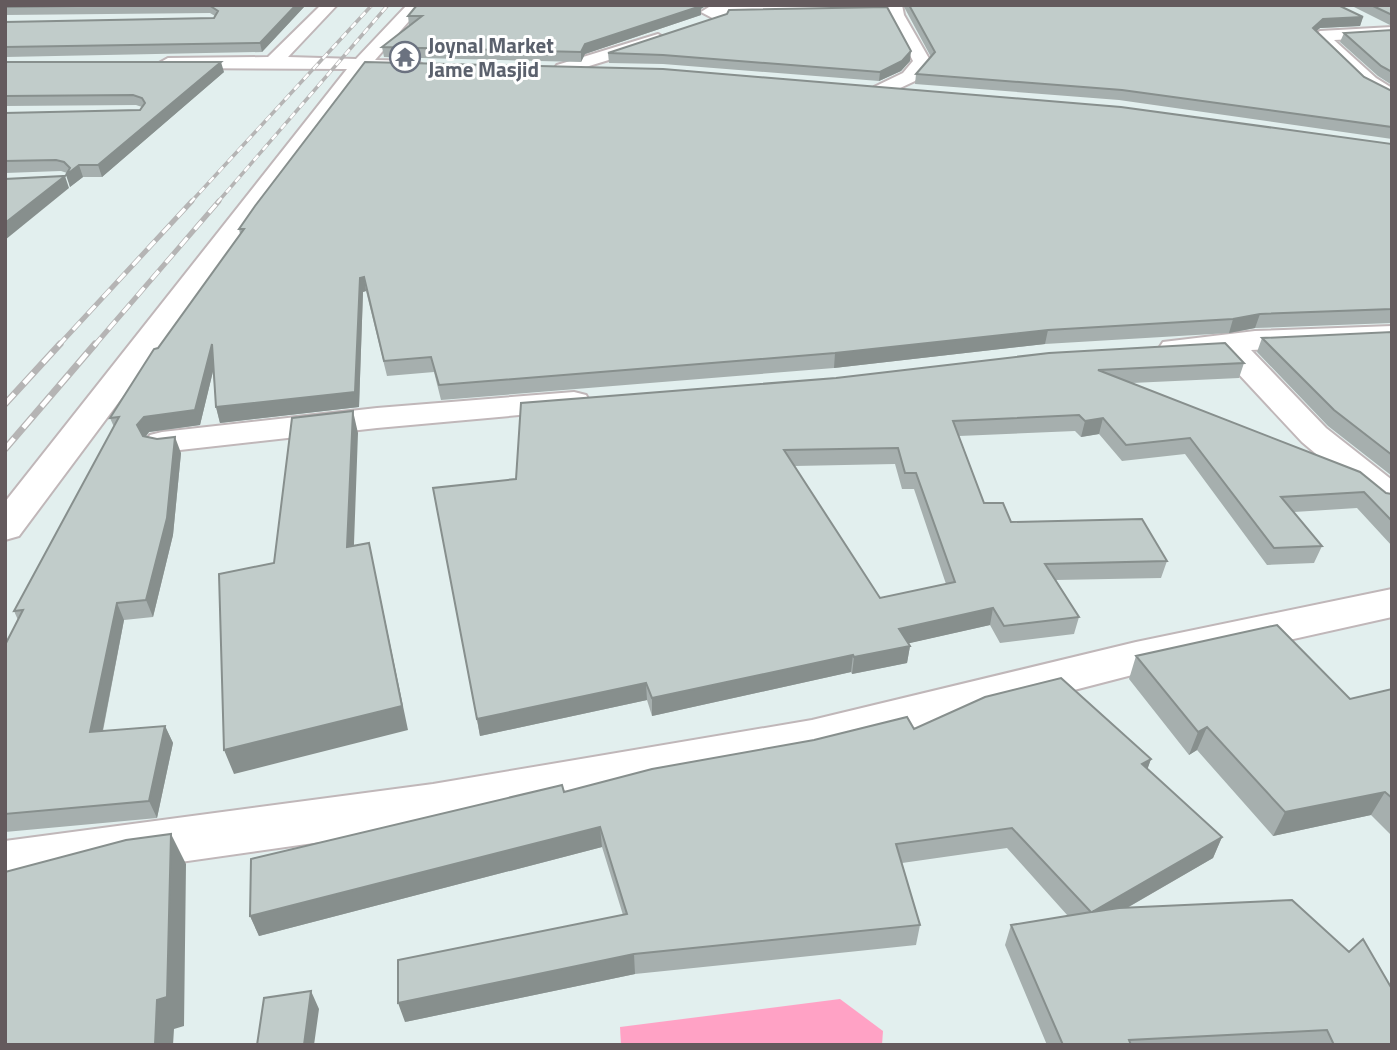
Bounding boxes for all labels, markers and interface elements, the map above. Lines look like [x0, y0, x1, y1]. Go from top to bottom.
place label: Joynal Market Jame Masjid [428, 29, 554, 85]
temple icon: Joynal Market Jame Masjid [388, 40, 422, 74]

